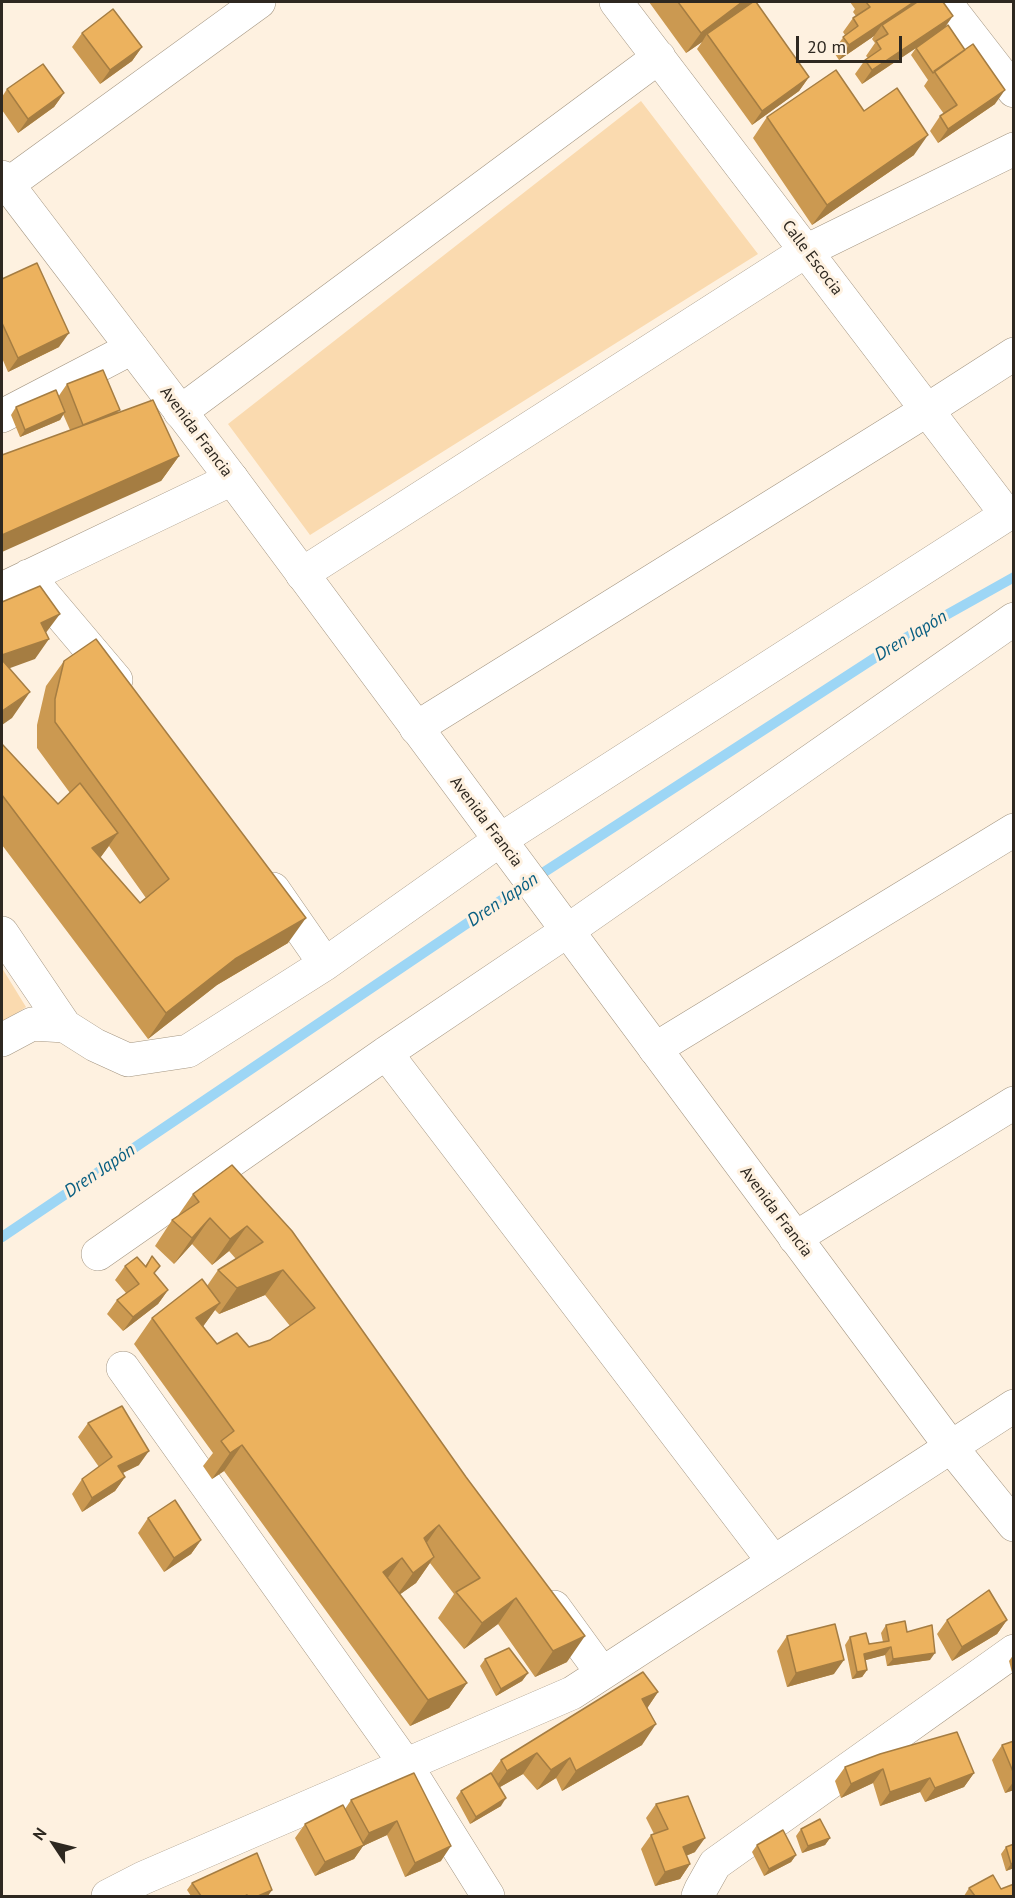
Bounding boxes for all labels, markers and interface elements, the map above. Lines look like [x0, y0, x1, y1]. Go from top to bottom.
scale bar [799, 24, 906, 62]
text: 20 m [807, 35, 846, 58]
street label: Calle Escocia [778, 217, 846, 299]
street label: Avenida Francia [156, 383, 236, 481]
water label: Dren Japón [871, 606, 951, 666]
street label: Avenida Francia [446, 773, 526, 871]
water label: Dren Japón [463, 868, 543, 932]
water label: Dren Japón [60, 1139, 140, 1203]
street label: Avenida Francia [736, 1163, 816, 1261]
north arrow [24, 1814, 84, 1874]
text: N [28, 1824, 50, 1844]

